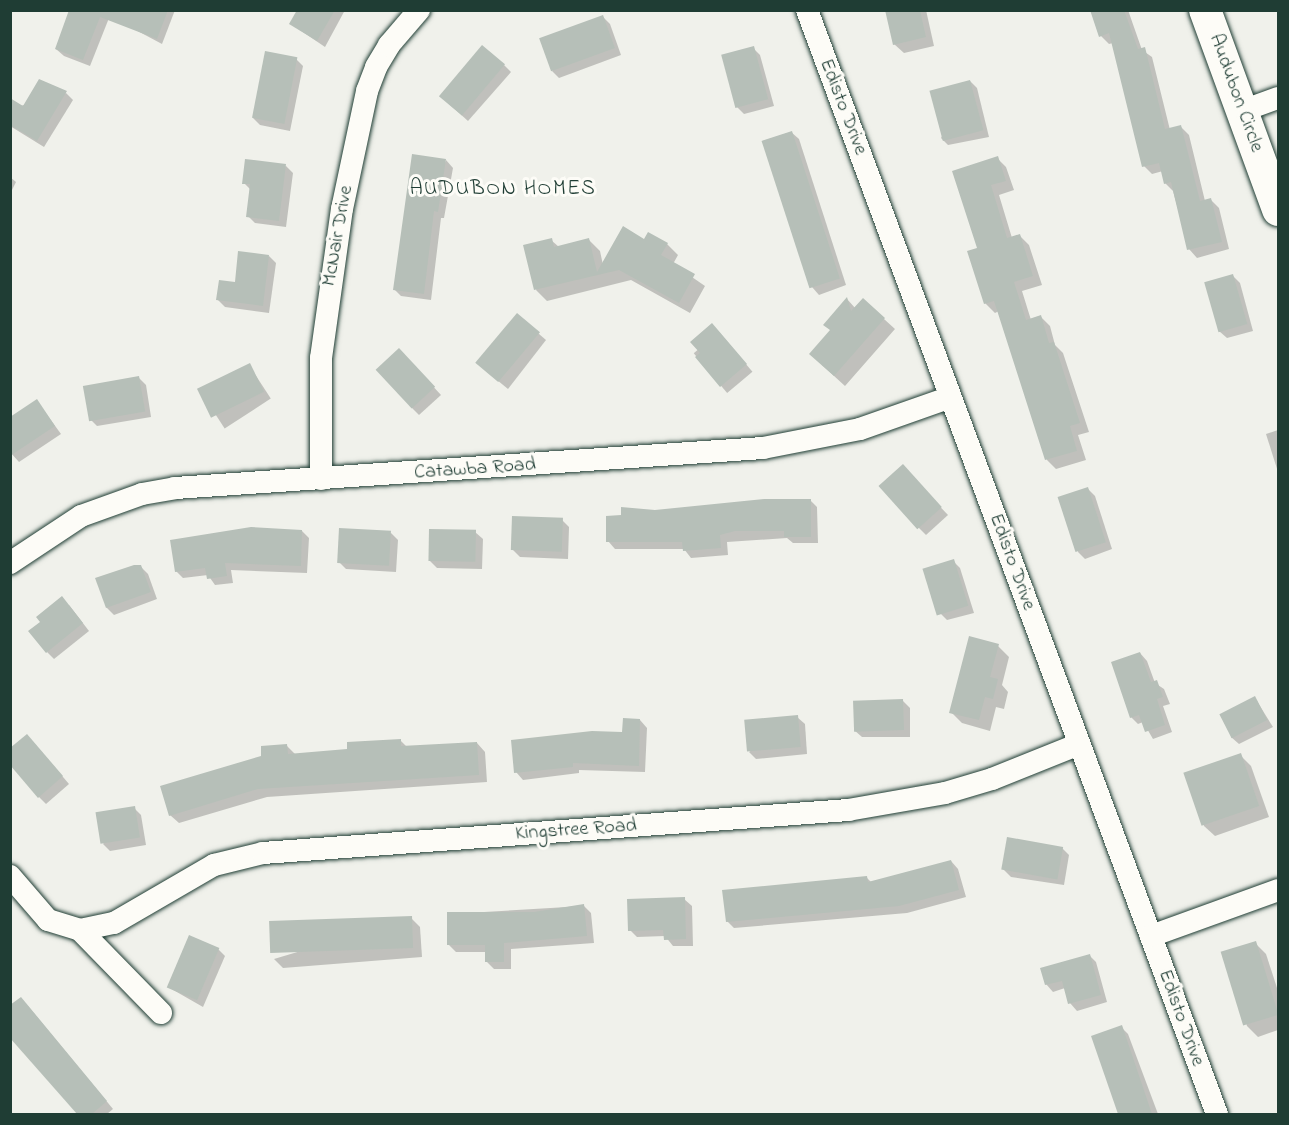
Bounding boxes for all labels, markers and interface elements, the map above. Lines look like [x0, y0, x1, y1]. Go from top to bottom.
street label: Audubon Circle [1203, 31, 1269, 155]
street label: Edisto Drive [814, 56, 872, 158]
district label: AUDUBON HOMES [410, 176, 596, 202]
street label: McNair Drive [317, 184, 359, 288]
street label: Catawba Road [413, 453, 537, 485]
street label: Edisto Drive [983, 510, 1041, 614]
street label: Kingstree Road [514, 814, 638, 846]
street label: Edisto Drive [1152, 966, 1210, 1070]

